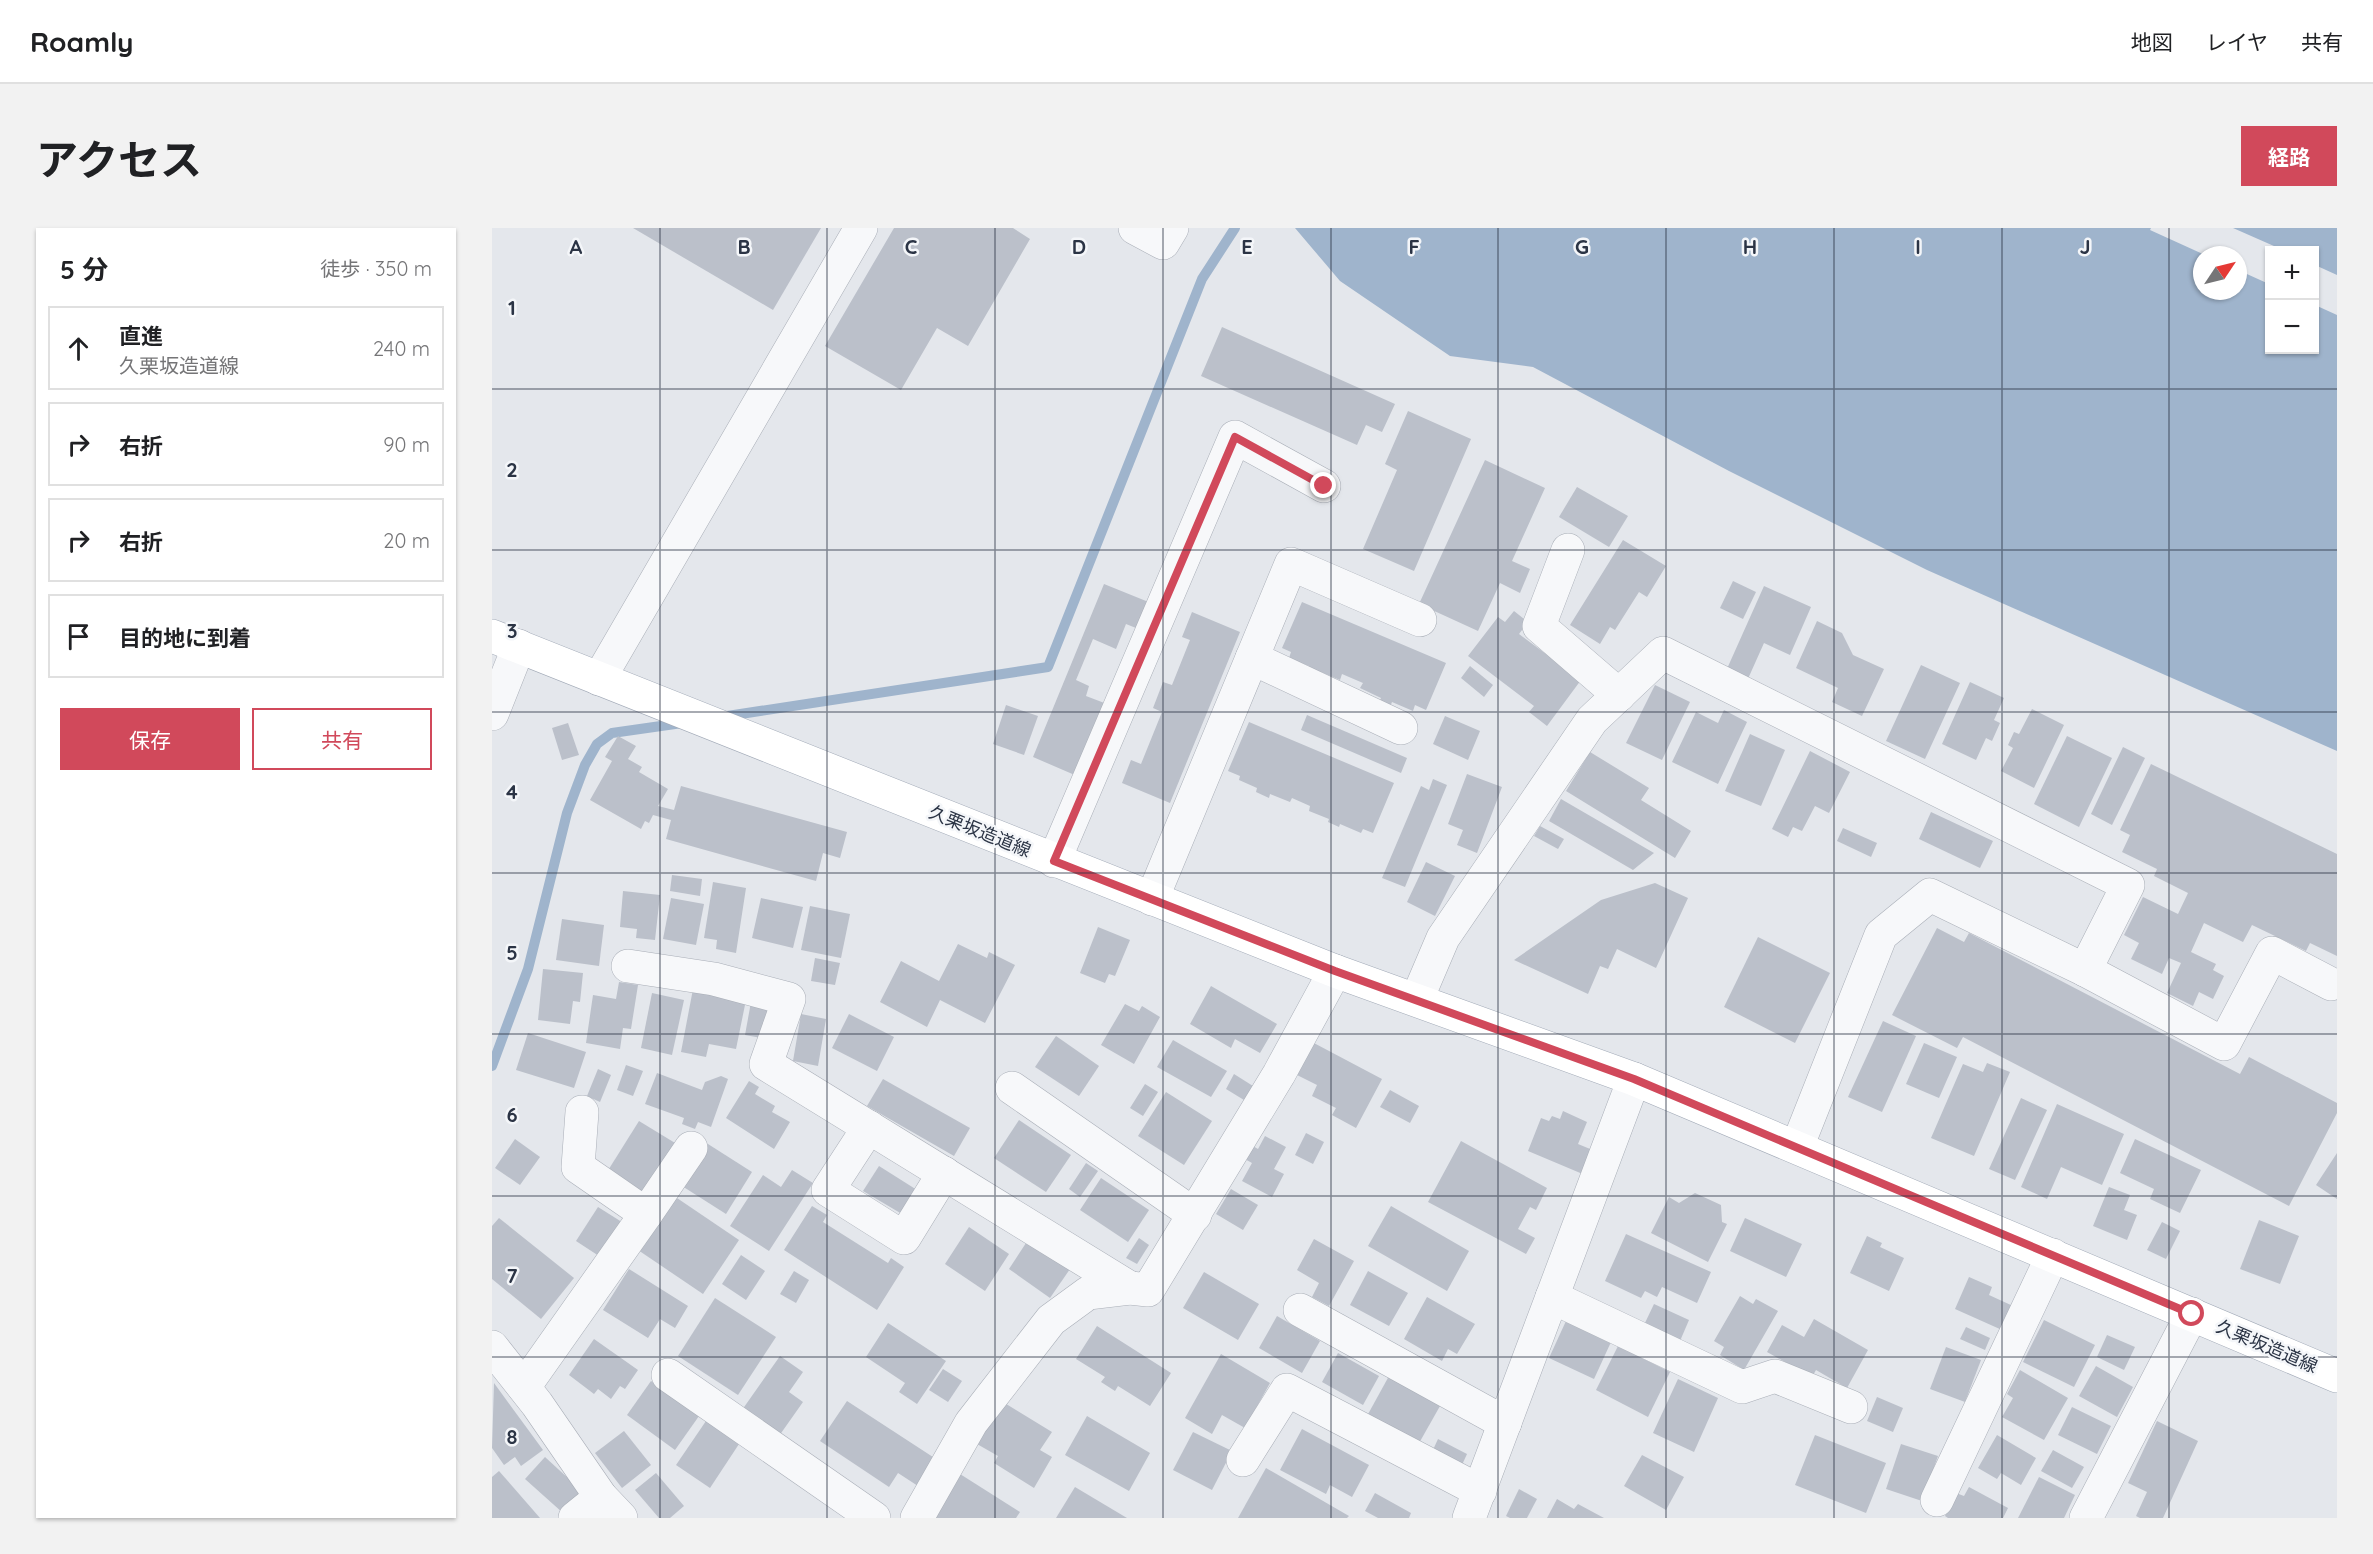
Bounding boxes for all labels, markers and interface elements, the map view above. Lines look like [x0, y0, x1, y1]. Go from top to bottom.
text: Roamly [30, 24, 134, 59]
text: 地図 [2131, 29, 2173, 55]
text: レイヤ [2206, 29, 2268, 55]
text: 共有 [2301, 29, 2343, 55]
button: 経路 [2241, 126, 2337, 186]
text: アクセス [36, 133, 202, 186]
text: A [570, 234, 583, 259]
text: B [737, 234, 751, 259]
text: C [905, 234, 918, 259]
text: D [1072, 234, 1086, 259]
text: E [1241, 234, 1253, 259]
text: F [1408, 234, 1420, 259]
text: G [1575, 234, 1589, 259]
text: H [1743, 234, 1757, 259]
text: I [1915, 234, 1921, 259]
text: J [2079, 234, 2091, 259]
north arrow [2193, 246, 2247, 300]
map controls [2265, 246, 2319, 354]
button: + [2265, 246, 2319, 300]
text: 5 分 [60, 253, 108, 286]
text: 徒歩 · 350 m [320, 256, 432, 281]
text: 1 [508, 295, 516, 320]
button: − [2265, 300, 2319, 354]
text: 直進 [119, 322, 163, 350]
icon: ahead [62, 332, 95, 365]
text: 240 m [373, 336, 430, 361]
text: 久栗坂造道線 [119, 353, 239, 378]
icon: right [62, 428, 95, 461]
text: 右折 [119, 432, 163, 460]
text: 90 m [383, 432, 430, 457]
text: 2 [506, 457, 518, 482]
route end [1310, 472, 1336, 498]
icon: right [62, 524, 95, 557]
text: 右折 [119, 528, 163, 556]
text: 20 m [383, 528, 430, 553]
text: 3 [507, 618, 517, 643]
icon: arrive [62, 620, 95, 653]
text: 目的地に到着 [119, 624, 251, 652]
button: 保存 [60, 708, 240, 770]
button: 共有 [252, 708, 432, 770]
text: 4 [506, 779, 518, 804]
street label: 久栗坂造道線 [926, 800, 1034, 862]
text: 5 [506, 940, 518, 965]
text: 6 [506, 1102, 518, 1127]
text: 7 [507, 1263, 518, 1288]
route start [2178, 1300, 2204, 1326]
street label: 久栗坂造道線 [2213, 1314, 2321, 1378]
text: 8 [507, 1424, 518, 1449]

